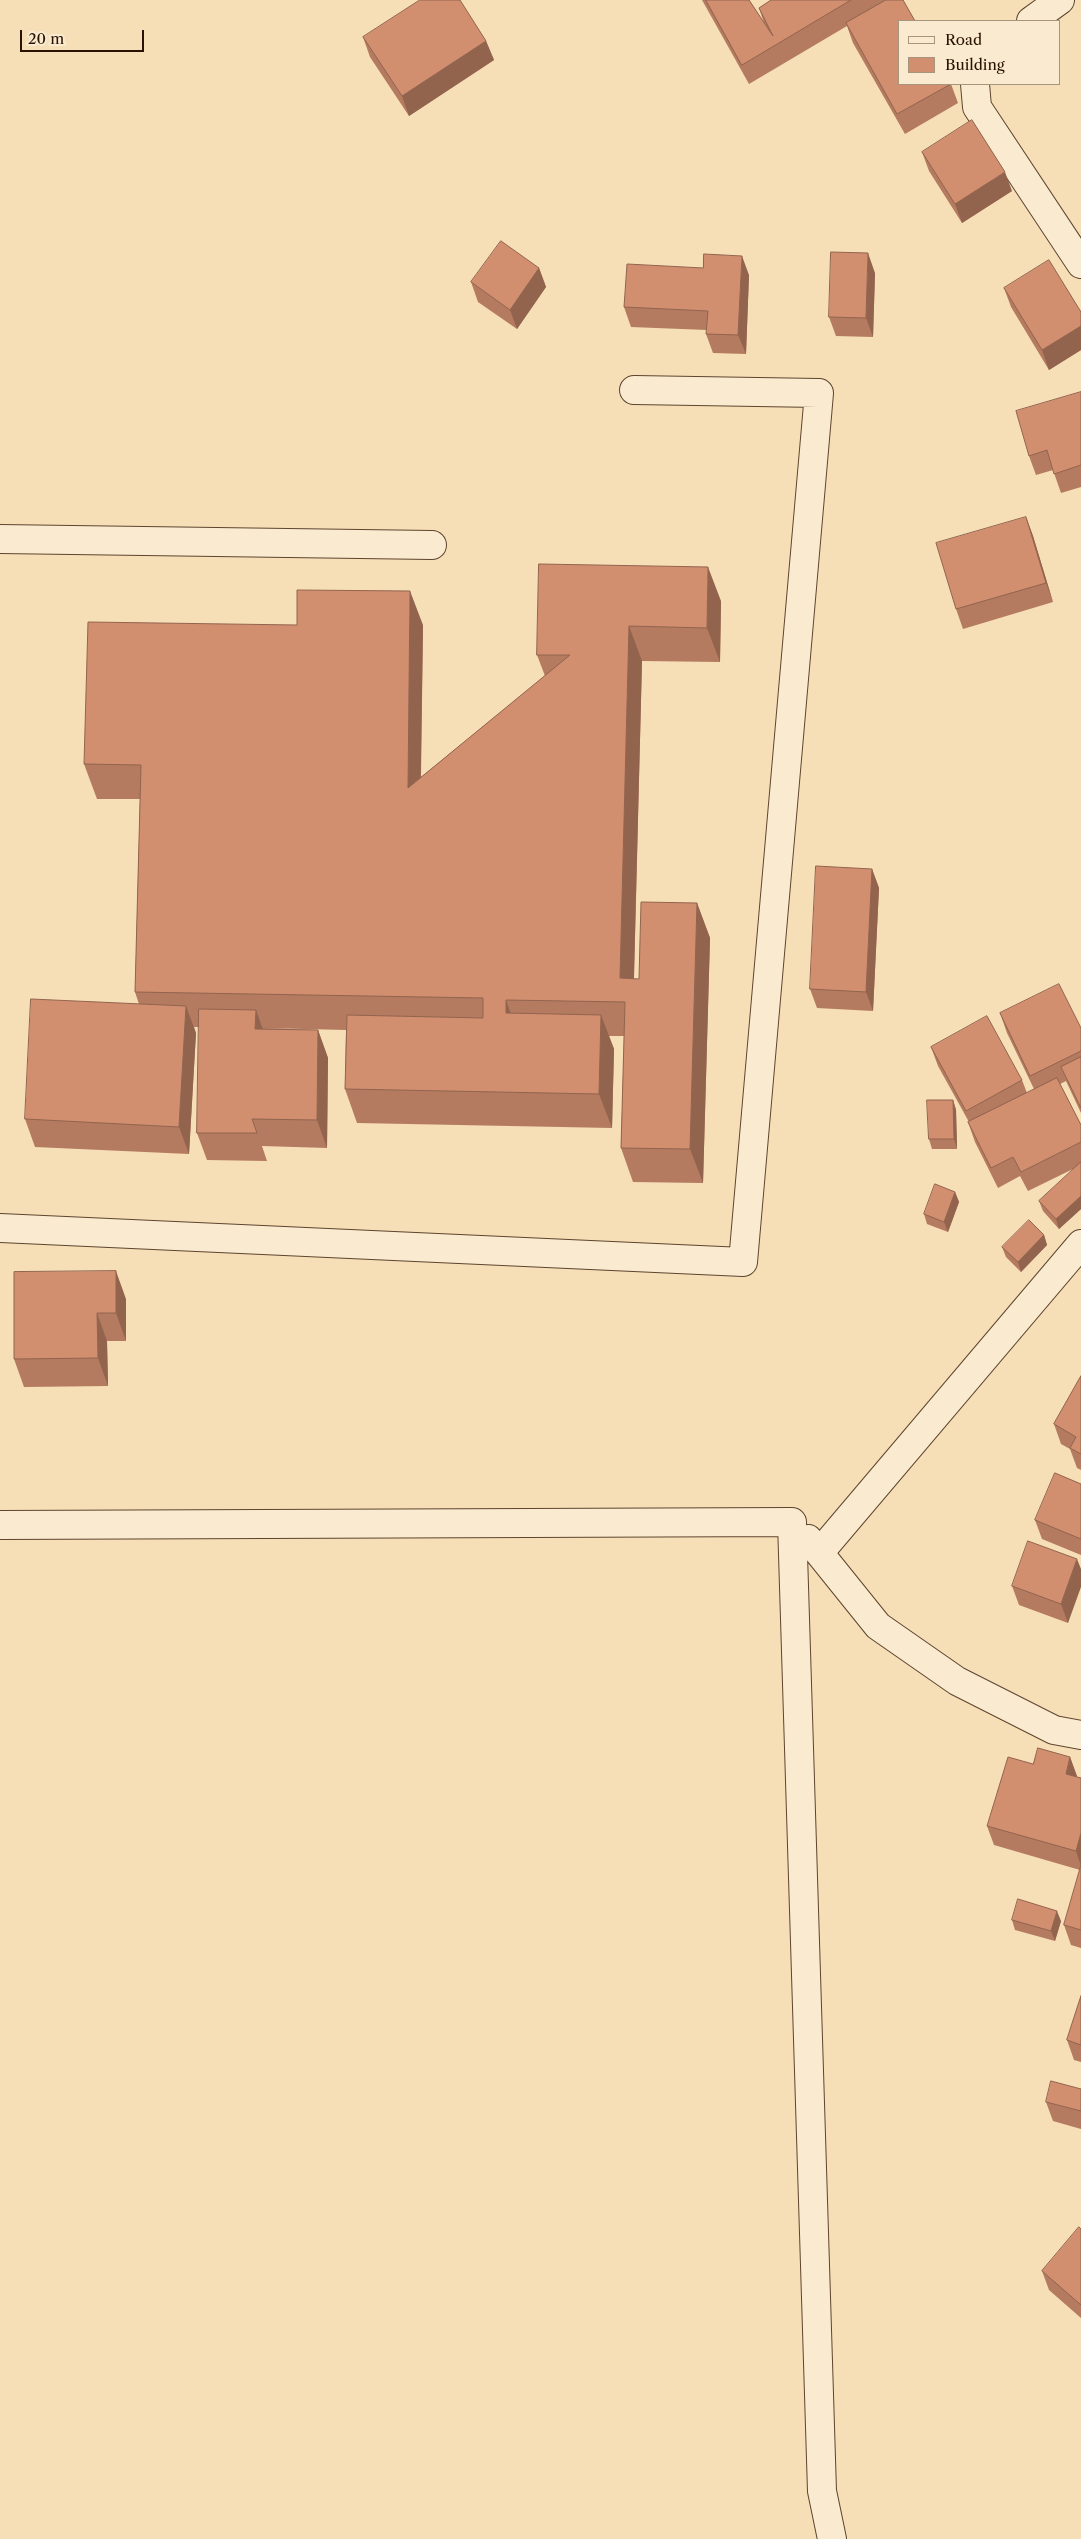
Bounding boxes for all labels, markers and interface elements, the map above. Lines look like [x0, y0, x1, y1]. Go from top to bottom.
scale bar [22, 20, 146, 52]
legend [898, 20, 1061, 85]
text: 20 m [28, 29, 64, 48]
text: Road [945, 30, 982, 49]
text: Building [945, 55, 1005, 74]

